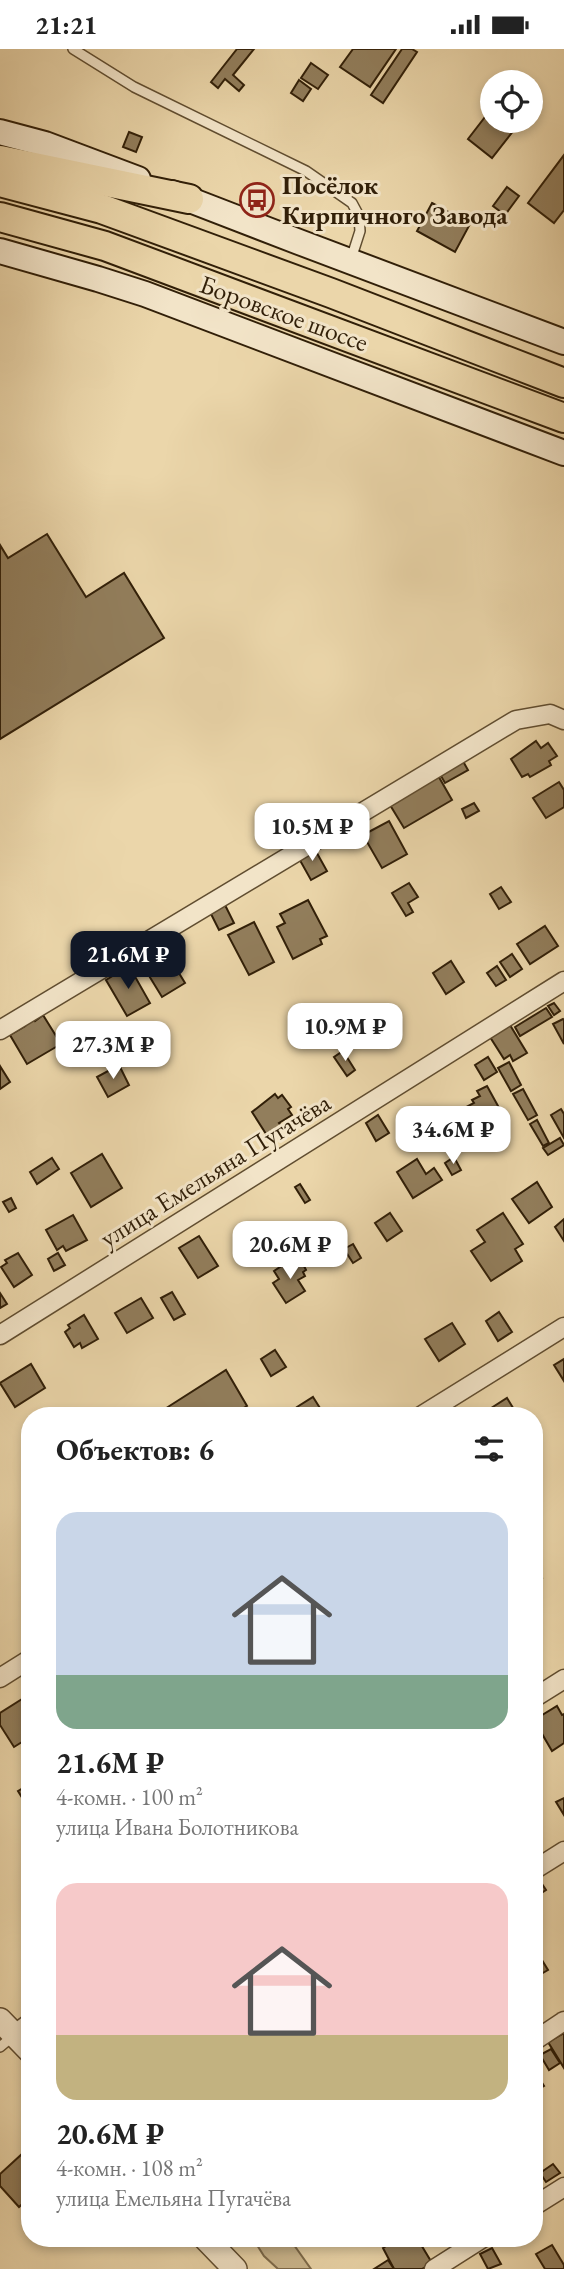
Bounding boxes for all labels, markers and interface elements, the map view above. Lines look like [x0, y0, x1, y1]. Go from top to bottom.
text: 21:21 [35, 8, 97, 42]
map controls [480, 70, 543, 133]
button: locate [480, 70, 543, 133]
place label: Посёлок Кирпичного Завода [282, 168, 508, 232]
bus stop icon: Посёлок Кирпичного Завода [238, 181, 276, 219]
street label: Боровское шоссе [195, 267, 373, 359]
pin: 10.5M ₽ [247, 803, 377, 863]
text: 10.5M ₽ [271, 811, 353, 841]
pin: 21.6M ₽ [63, 932, 193, 991]
text: 21.6M ₽ [87, 939, 169, 969]
pin: 10.9M ₽ [280, 1003, 410, 1063]
text: 10.9M ₽ [304, 1011, 386, 1041]
pin: 27.3M ₽ [48, 1021, 178, 1081]
text: 27.3M ₽ [72, 1029, 154, 1059]
street label: улица Емельяна Пугачёва [93, 1085, 337, 1255]
pin: 34.6M ₽ [388, 1107, 518, 1166]
text: 34.6M ₽ [412, 1114, 494, 1144]
pin: 20.6M ₽ [225, 1221, 355, 1281]
text: 20.6M ₽ [249, 1229, 331, 1259]
text: Объектов: 6 [56, 1430, 214, 1469]
icon: filters [470, 1430, 508, 1468]
icon: home [219, 1557, 345, 1683]
text: 21.6M ₽ [56, 1743, 164, 1782]
text: 4-комн. · 100 m² [56, 1782, 203, 1812]
text: улица Ивана Болотникова [56, 1812, 299, 1842]
icon: home [219, 1928, 345, 2054]
text: 20.6M ₽ [56, 2114, 164, 2153]
text: 4-комн. · 108 m² [56, 2153, 203, 2183]
text: улица Емельяна Пугачёва [56, 2183, 291, 2213]

